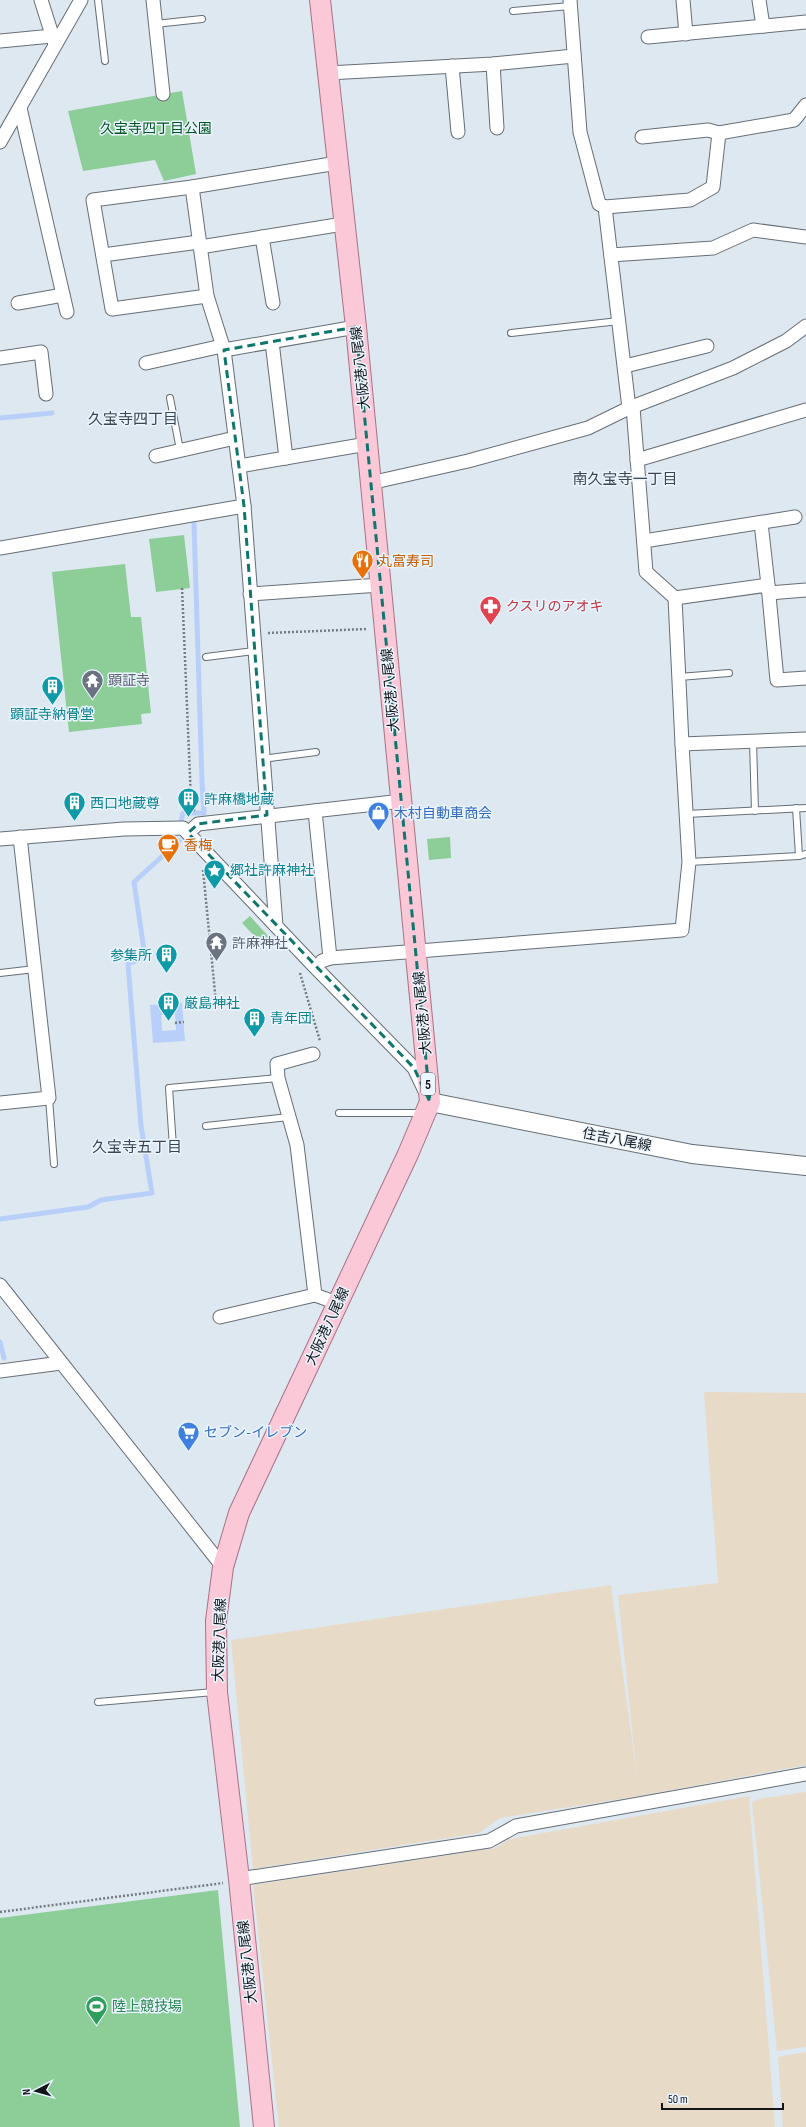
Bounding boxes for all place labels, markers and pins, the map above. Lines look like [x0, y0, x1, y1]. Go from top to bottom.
restaurant icon: 丸富寿司 [350, 548, 376, 581]
place label: 丸富寿司 [378, 553, 434, 570]
pharmacy icon: クスリのアオキ [478, 593, 504, 626]
place label: クスリのアオキ [506, 598, 604, 615]
temple icon: 顕証寺 [79, 667, 105, 700]
place label: 顕証寺 [108, 672, 150, 689]
building icon: 顕証寺納骨堂 [39, 673, 65, 706]
place label: 顕証寺納骨堂 [10, 706, 94, 723]
building icon: 許麻橋地蔵 [175, 786, 201, 819]
building icon: 西口地蔵尊 [61, 790, 87, 823]
place label: 許麻橋地蔵 [204, 791, 274, 808]
place label: 西口地蔵尊 [90, 795, 160, 812]
shop icon: 木村自動車商会 [366, 800, 392, 833]
place label: 木村自動車商会 [394, 805, 492, 822]
cafe icon: 香梅 [155, 832, 181, 865]
place label: 香梅 [184, 837, 212, 854]
place icon: 郷社許麻神社 [201, 857, 227, 890]
place label: 郷社許麻神社 [230, 862, 314, 879]
temple icon: 許麻神社 [204, 930, 230, 963]
place label: 許麻神社 [232, 935, 288, 952]
building icon: 参集所 [154, 942, 180, 975]
place label: 参集所 [110, 947, 152, 964]
building icon: 厳島神社 [155, 990, 181, 1023]
place label: 厳島神社 [184, 995, 240, 1012]
building icon: 青年団 [242, 1005, 268, 1038]
place label: 青年団 [270, 1010, 312, 1027]
supermarket icon: セブン-イレブン [176, 1419, 202, 1452]
place label: セブン-イレブン [204, 1424, 307, 1441]
sports icon: 陸上競技場 [84, 1993, 110, 2026]
place label: 陸上競技場 [112, 1998, 182, 2015]

